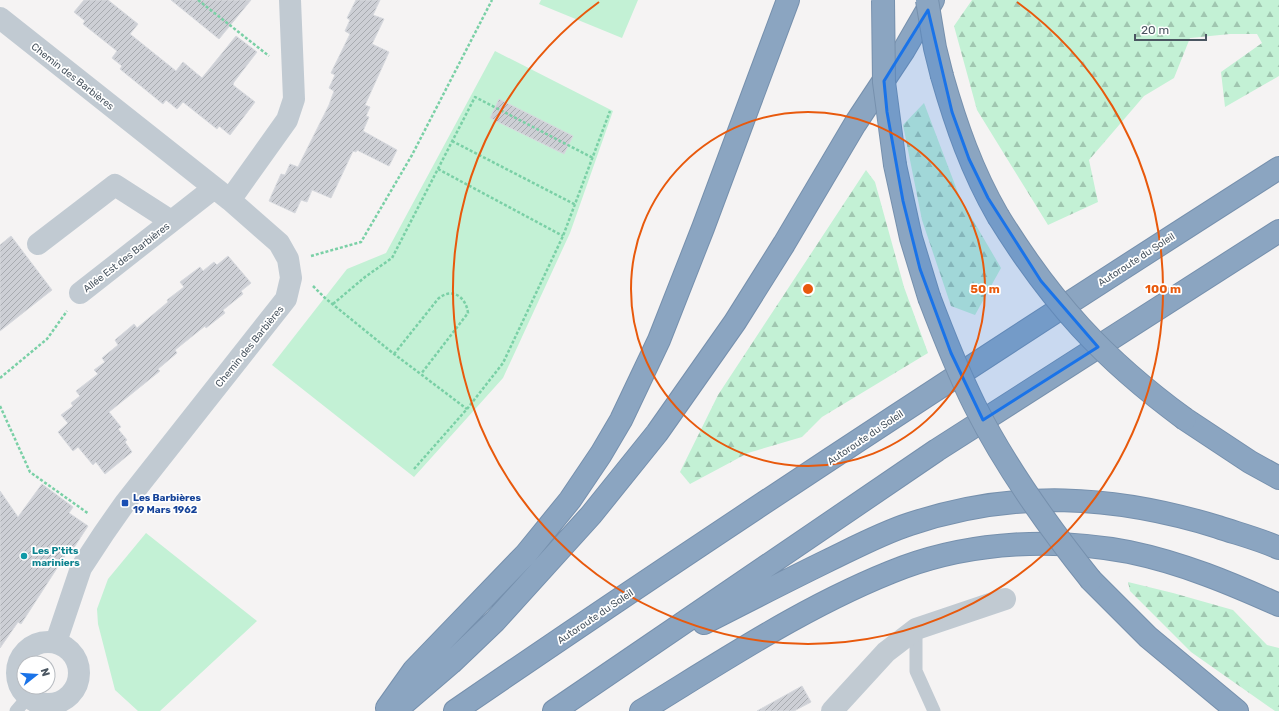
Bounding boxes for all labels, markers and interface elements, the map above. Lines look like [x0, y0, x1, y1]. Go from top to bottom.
scale bar [1135, 16, 1206, 42]
text: 20 m [1141, 23, 1169, 37]
street label: Chemin des Barbières [29, 41, 116, 113]
street label: Allée Est des Barbières [81, 220, 172, 295]
street label: Autoroute du Soleil [1096, 231, 1177, 289]
centre of rings [801, 282, 815, 296]
text: 50 m [970, 282, 1000, 296]
text: 100 m [1145, 282, 1181, 296]
street label: Chemin des Barbières [213, 303, 286, 390]
street label: Autoroute du Soleil [825, 408, 906, 468]
place label: Les Barbières 19 Mars 1962 [133, 492, 202, 516]
marker: Les Barbières 19 Mars 1962 [120, 498, 130, 508]
place label: Les P'tits mariniers [32, 545, 80, 569]
marker: Les P'tits mariniers [19, 551, 29, 561]
street label: Autoroute du Soleil [555, 587, 636, 647]
north arrow [16, 655, 56, 695]
text: N [38, 667, 52, 678]

